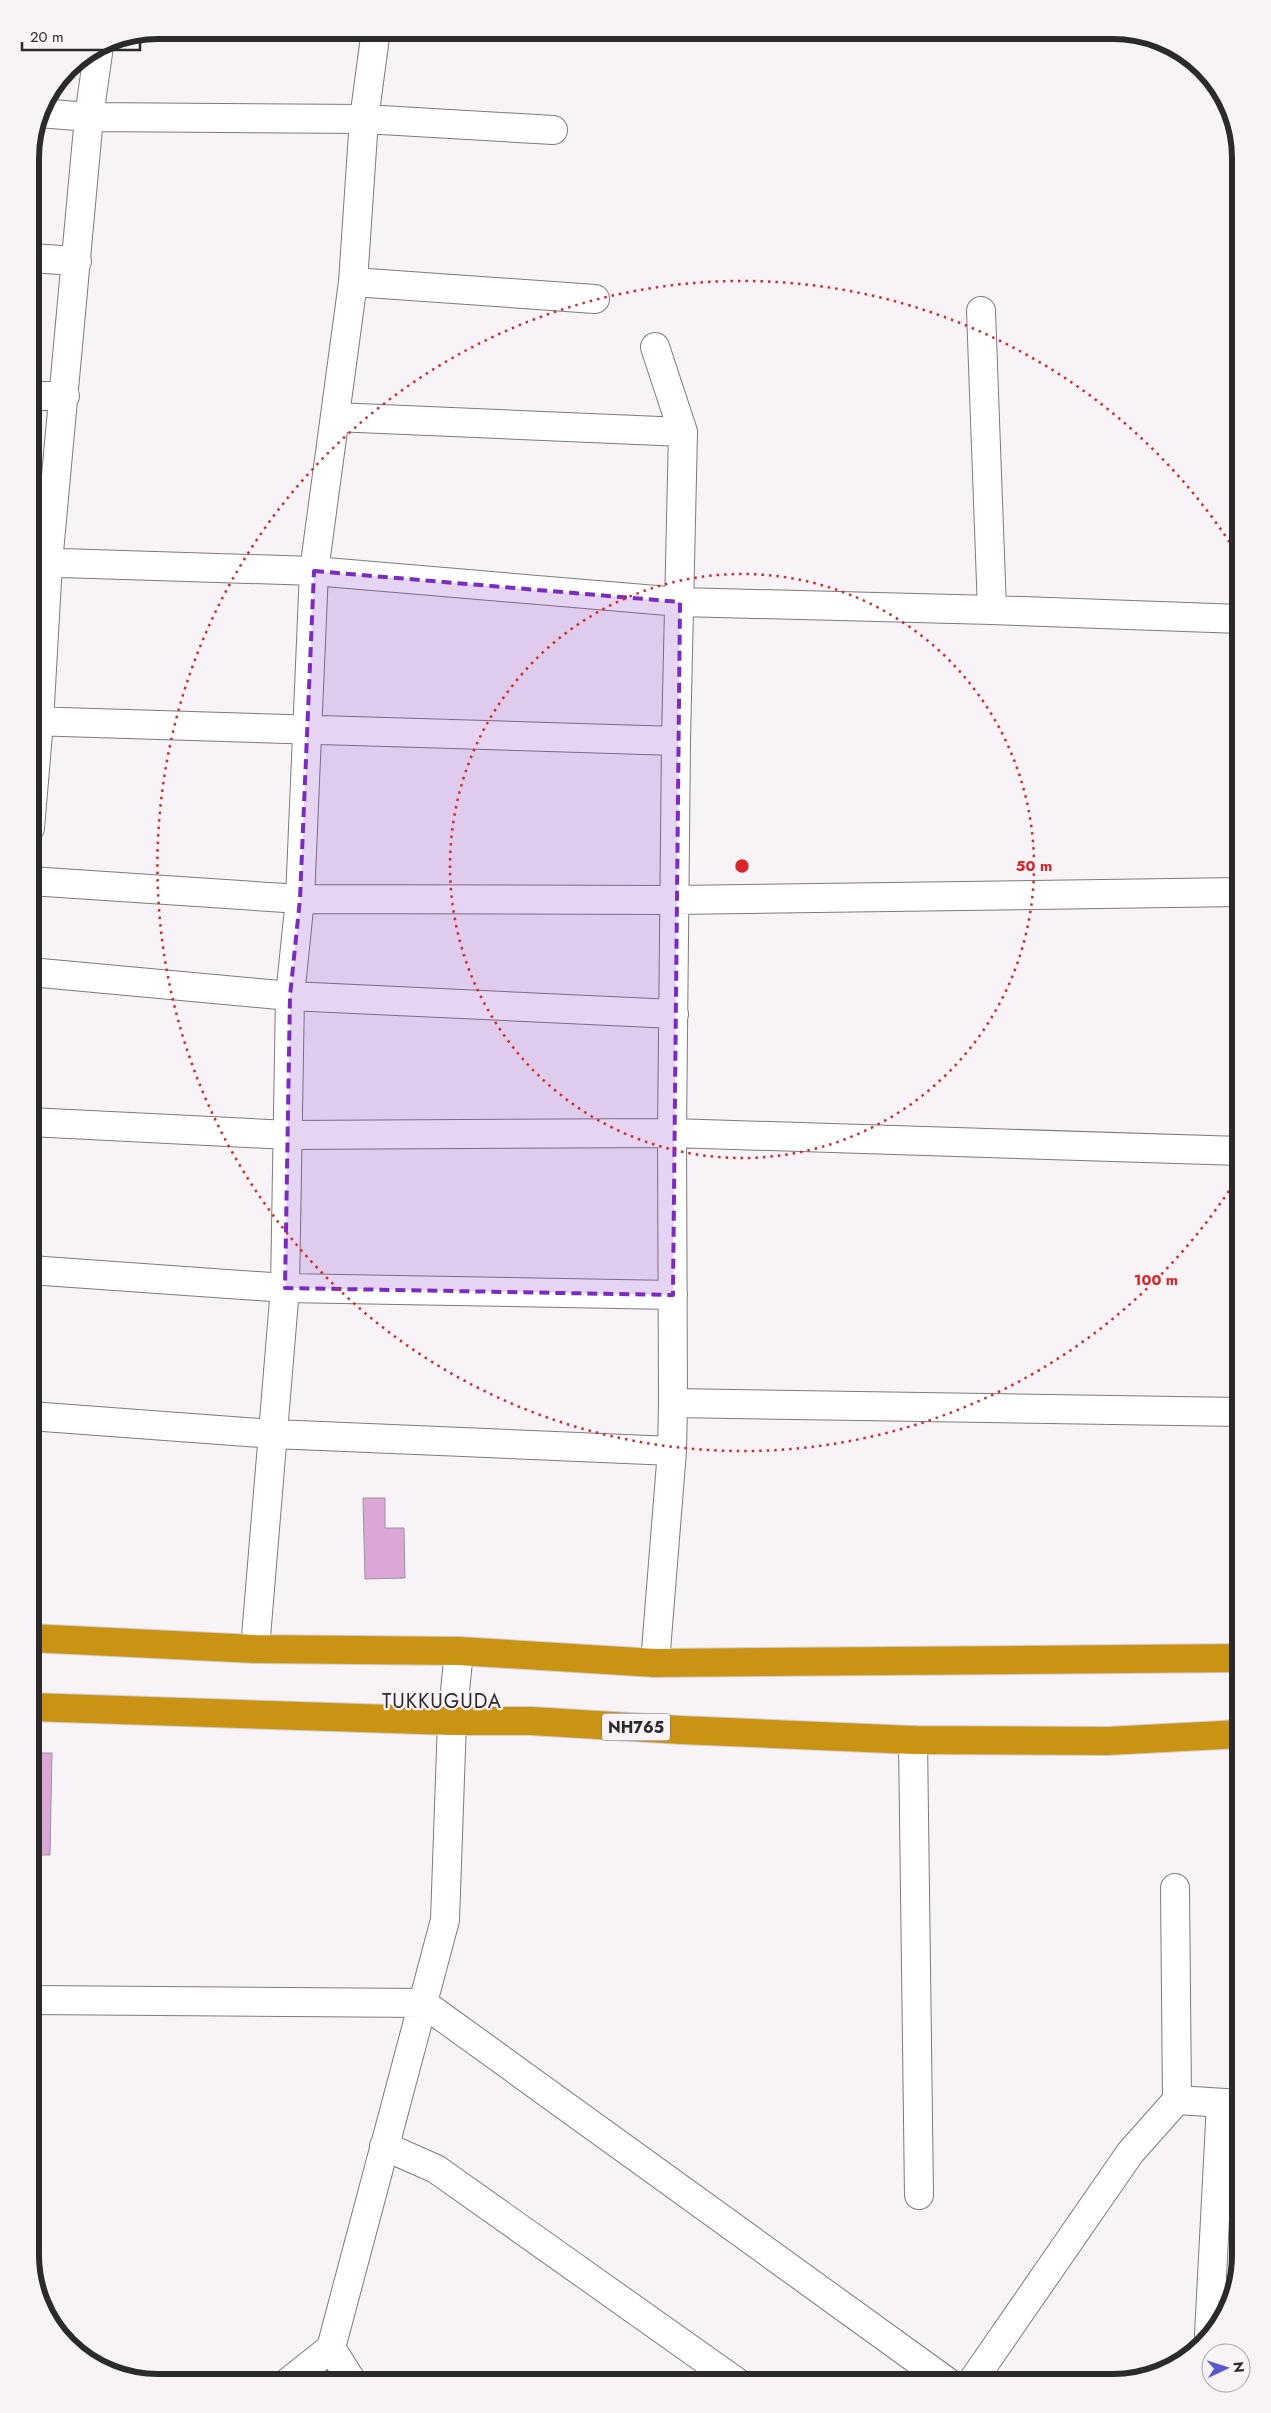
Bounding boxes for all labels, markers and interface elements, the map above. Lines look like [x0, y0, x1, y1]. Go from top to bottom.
scale bar [22, 20, 140, 52]
text: 20 m [30, 26, 64, 48]
text: 50 m [1016, 855, 1052, 877]
centre of rings [733, 857, 751, 875]
text: 100 m [1134, 1269, 1178, 1291]
district label: TUKKUGUDA [382, 1687, 502, 1716]
road number: NH765 [602, 1714, 670, 1740]
north arrow [1201, 2343, 1251, 2393]
text: N [1229, 2361, 1249, 2373]

